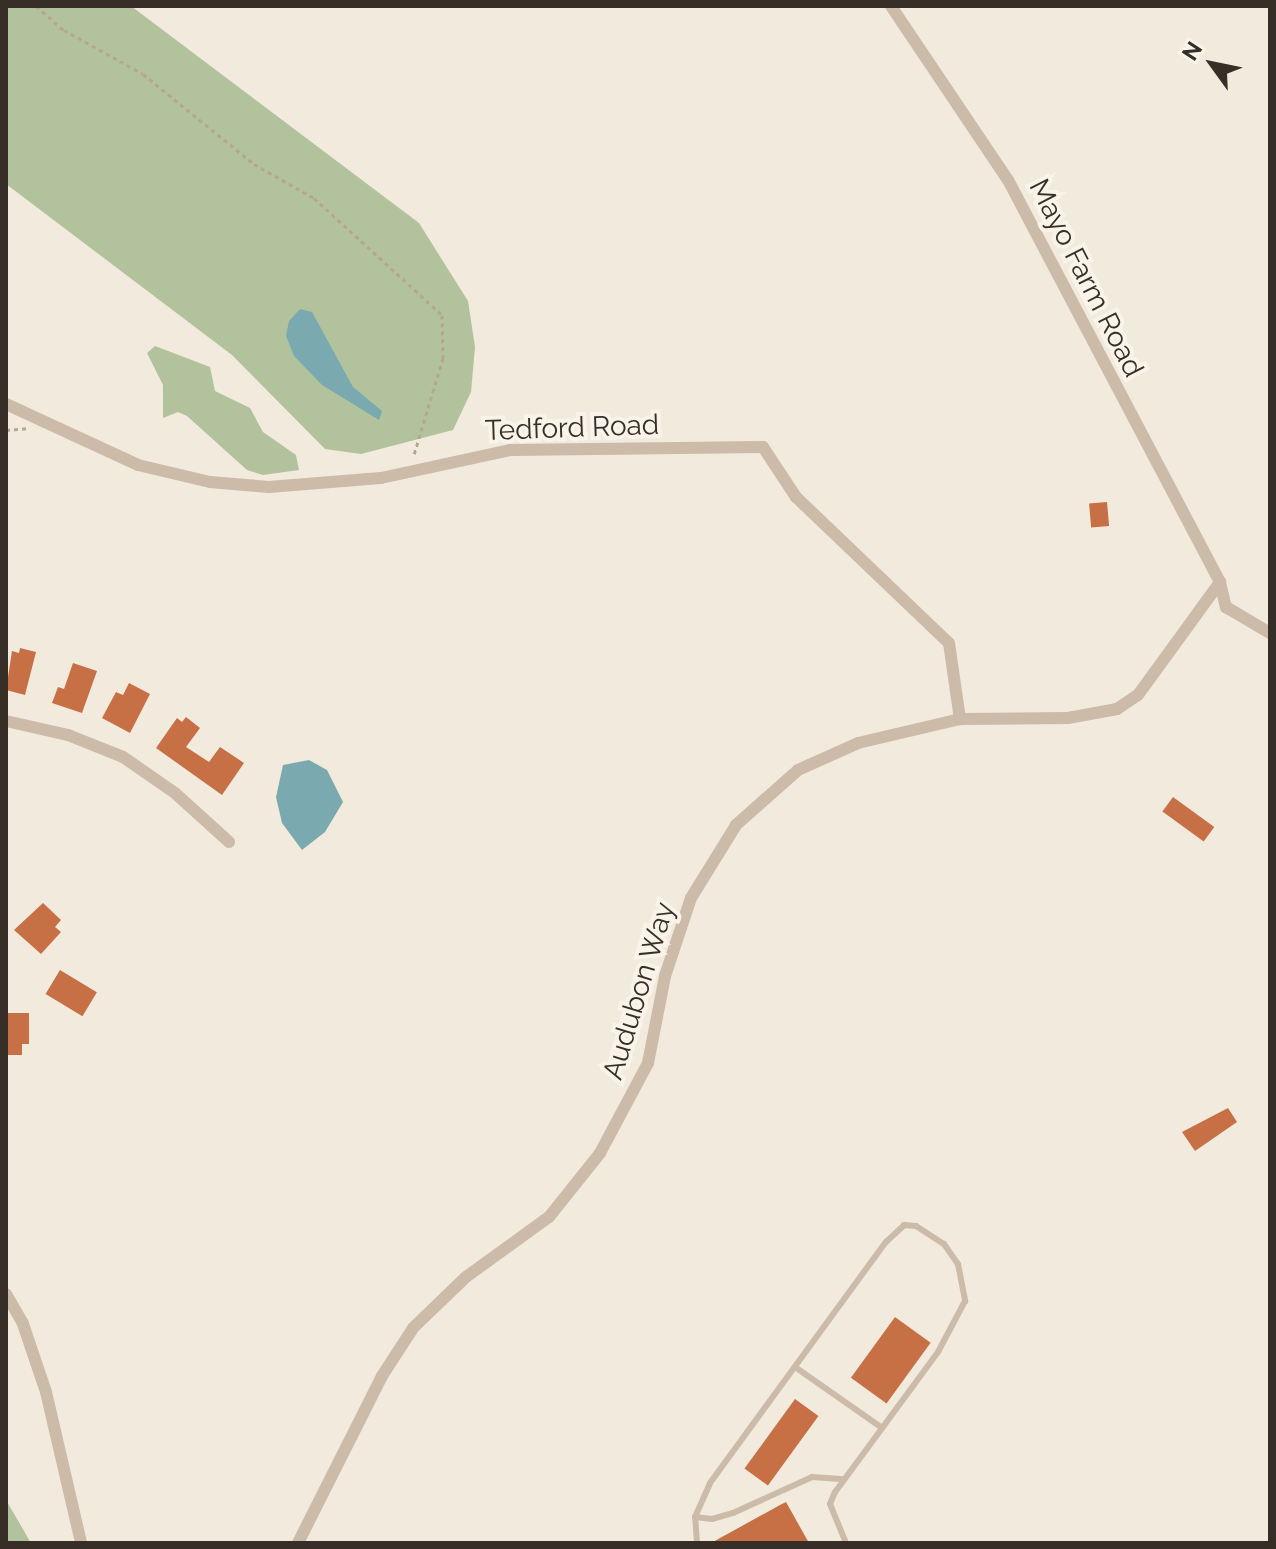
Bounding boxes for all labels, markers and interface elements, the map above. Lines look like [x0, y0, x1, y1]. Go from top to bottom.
north arrow [1172, 24, 1252, 104]
text: N [1176, 37, 1207, 65]
street label: Mayo Farm Road [1022, 173, 1150, 383]
street label: Tedford Road [484, 408, 660, 448]
street label: Audubon Way [596, 898, 682, 1084]

